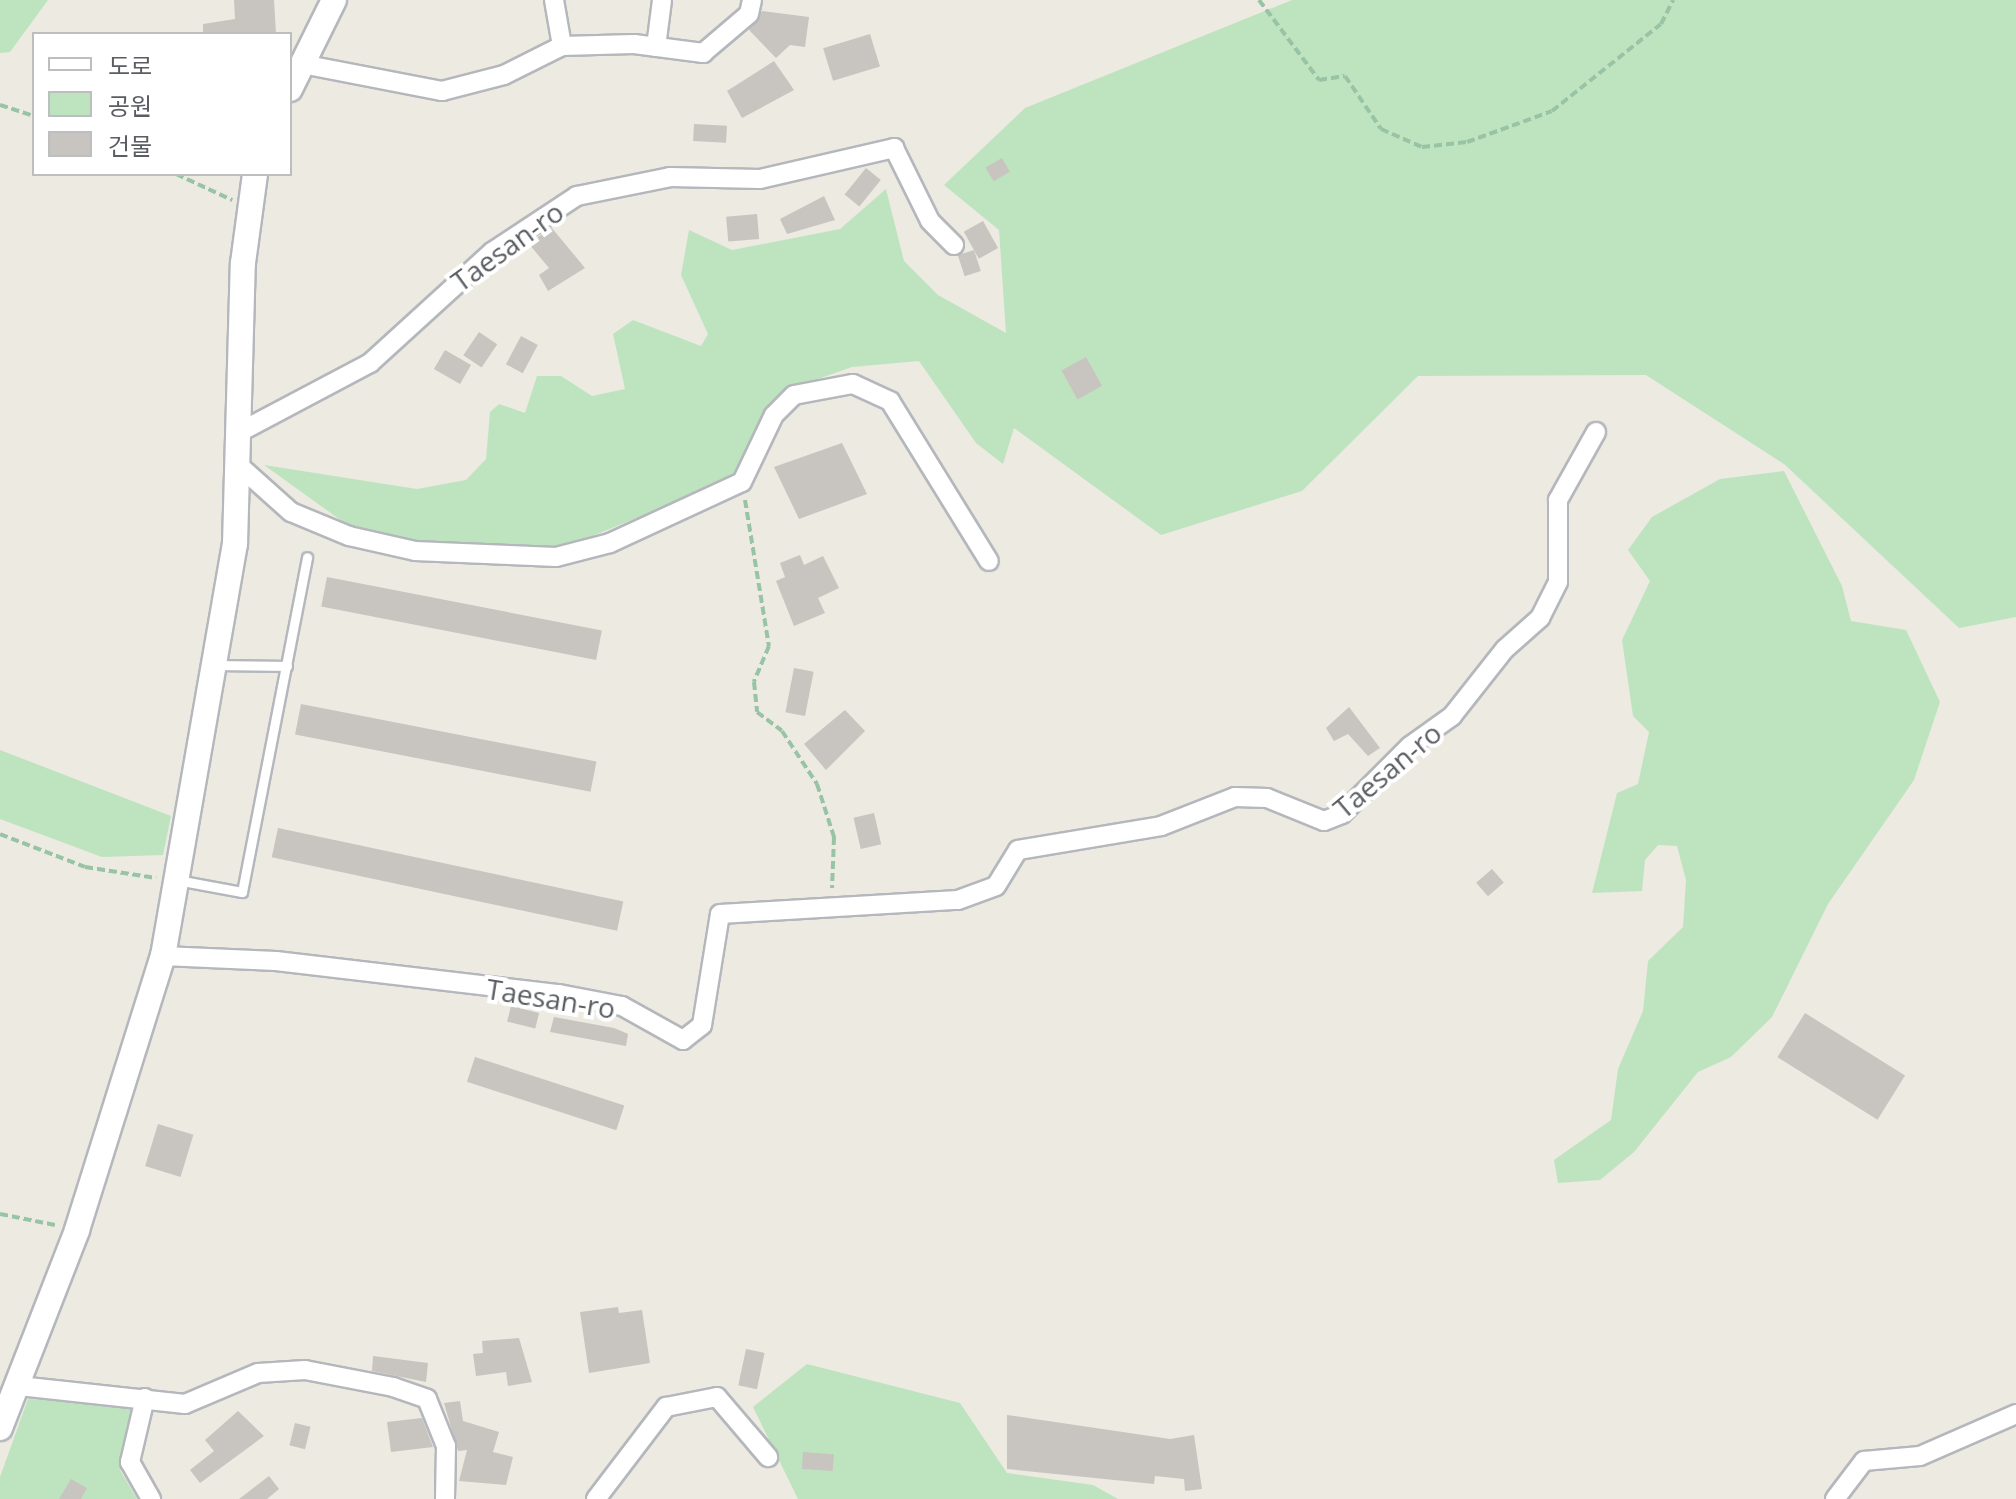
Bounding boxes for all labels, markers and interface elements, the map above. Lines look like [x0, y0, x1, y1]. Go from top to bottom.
legend [32, 32, 292, 176]
text: 도로 [108, 49, 152, 82]
text: 공원 [108, 89, 152, 122]
text: 건물 [108, 129, 152, 162]
street label: Taesan-ro [445, 194, 569, 298]
street label: Taesan-ro [1326, 715, 1448, 825]
street label: Taesan-ro [484, 971, 618, 1025]

